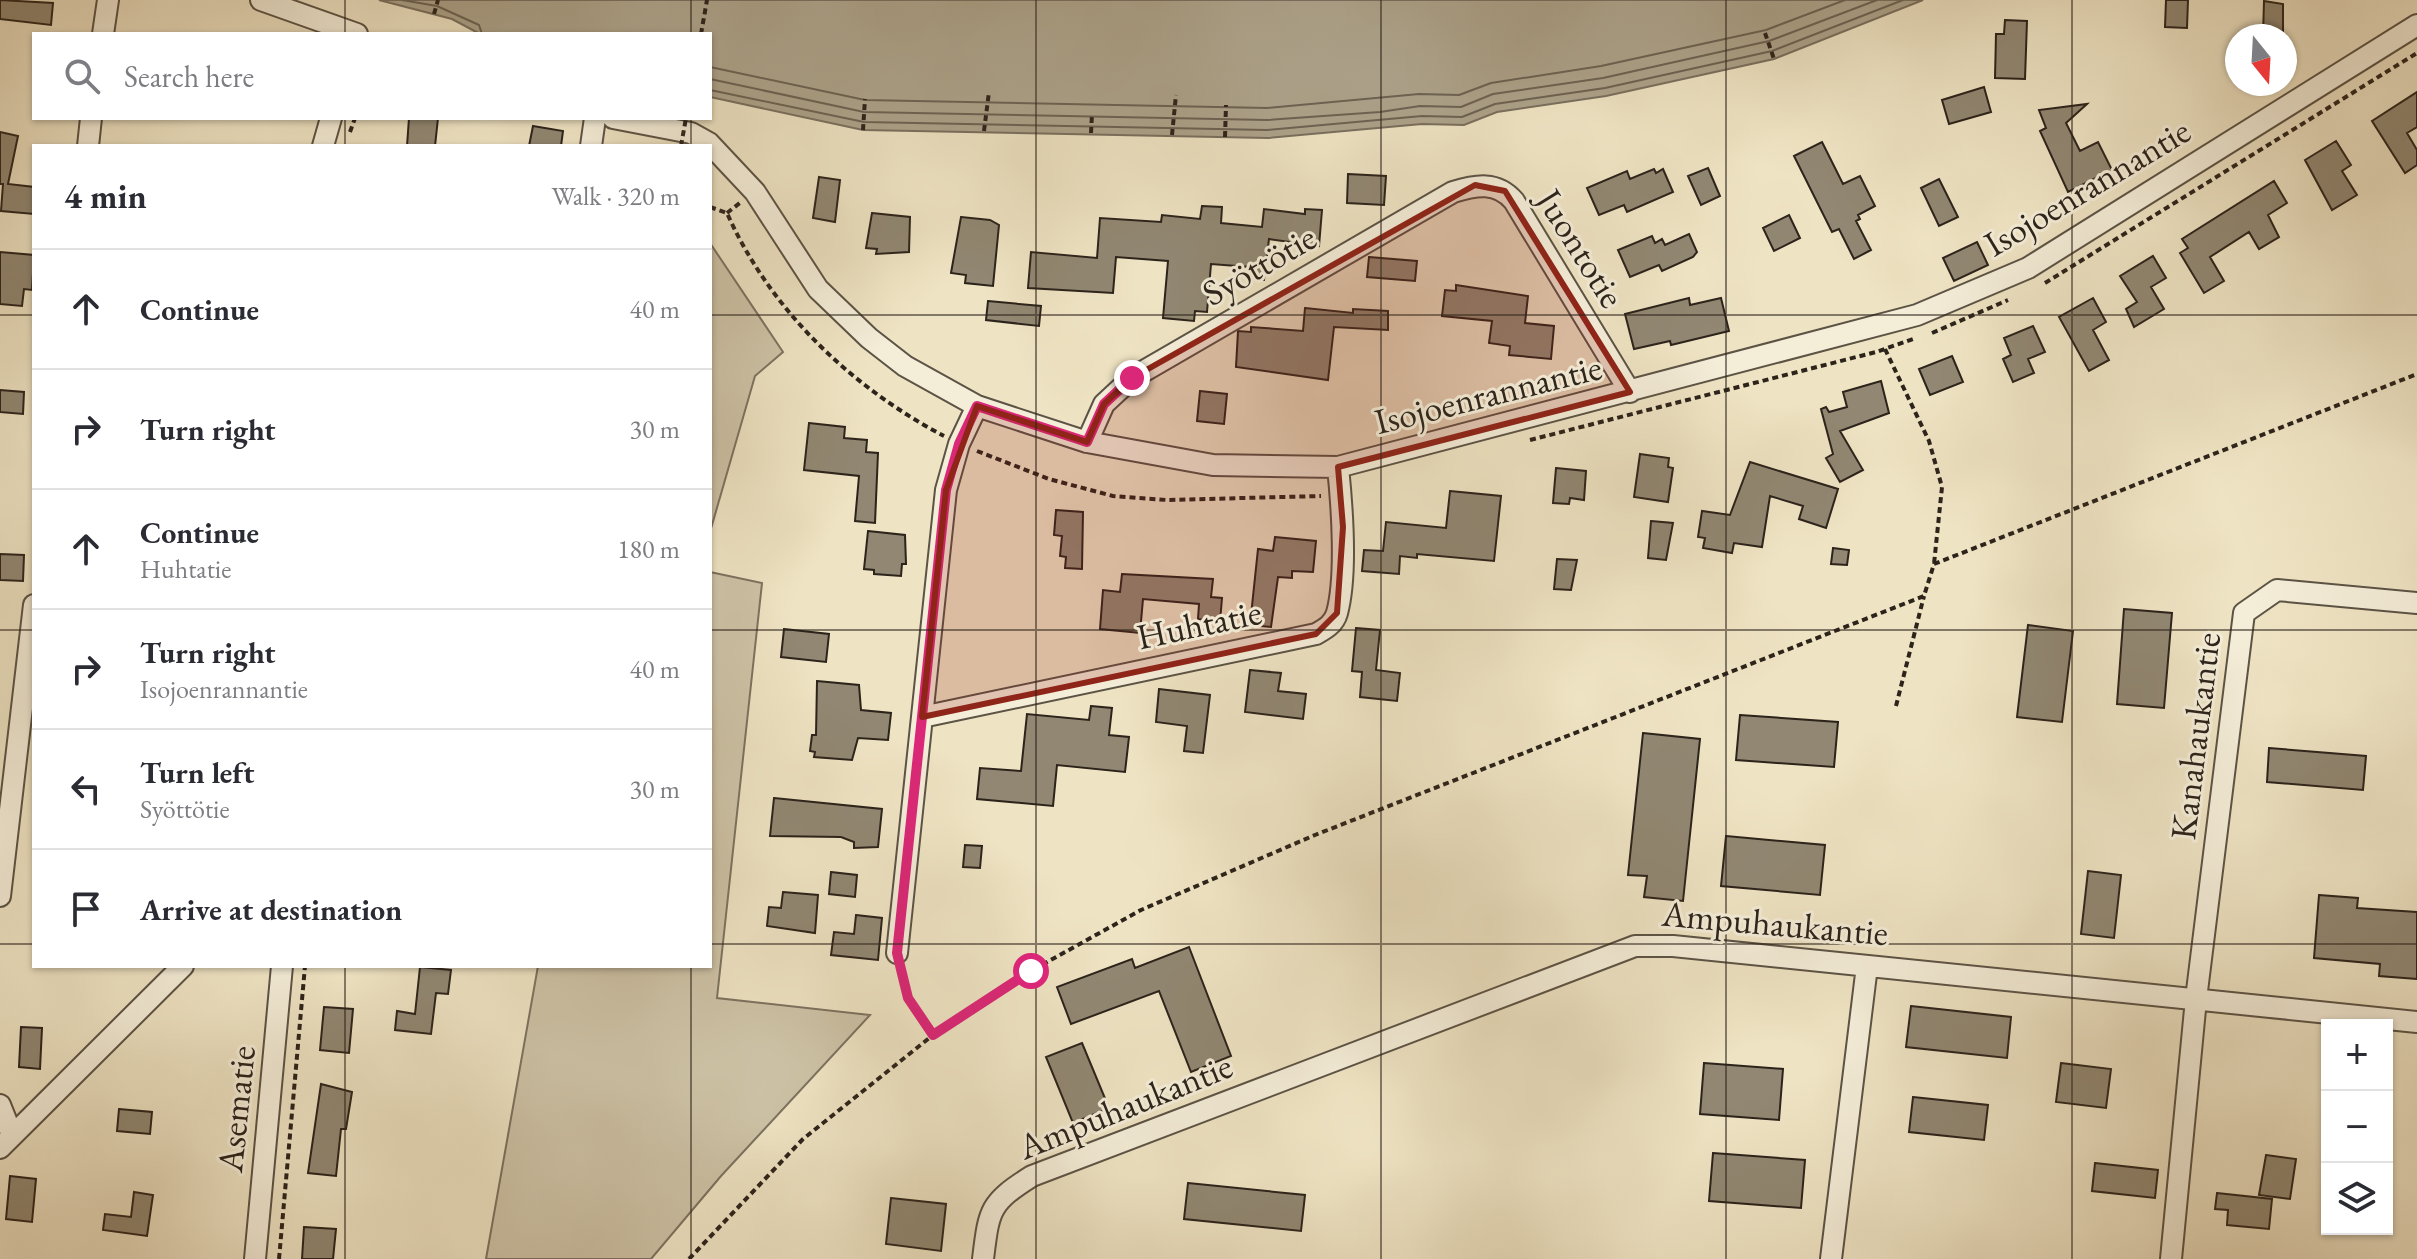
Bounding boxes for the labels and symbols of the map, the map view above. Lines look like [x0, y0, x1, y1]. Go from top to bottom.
north arrow [2225, 24, 2297, 96]
street label: Isojoenrannantie [1975, 107, 2199, 267]
street label: Juontotie [1525, 177, 1636, 316]
street label: Syöttötie [1194, 214, 1324, 316]
street label: Isojoenrannantie [1369, 343, 1607, 445]
route end [1114, 360, 1150, 396]
street label: Huhtatie [1132, 588, 1266, 660]
street label: Kanahaukantie [2159, 630, 2231, 842]
street label: Ampuhaukantie [1659, 890, 1890, 956]
route start [1013, 953, 1049, 989]
street label: Ampuhaukantie [1010, 1042, 1239, 1171]
street label: Asematie [206, 1043, 266, 1176]

